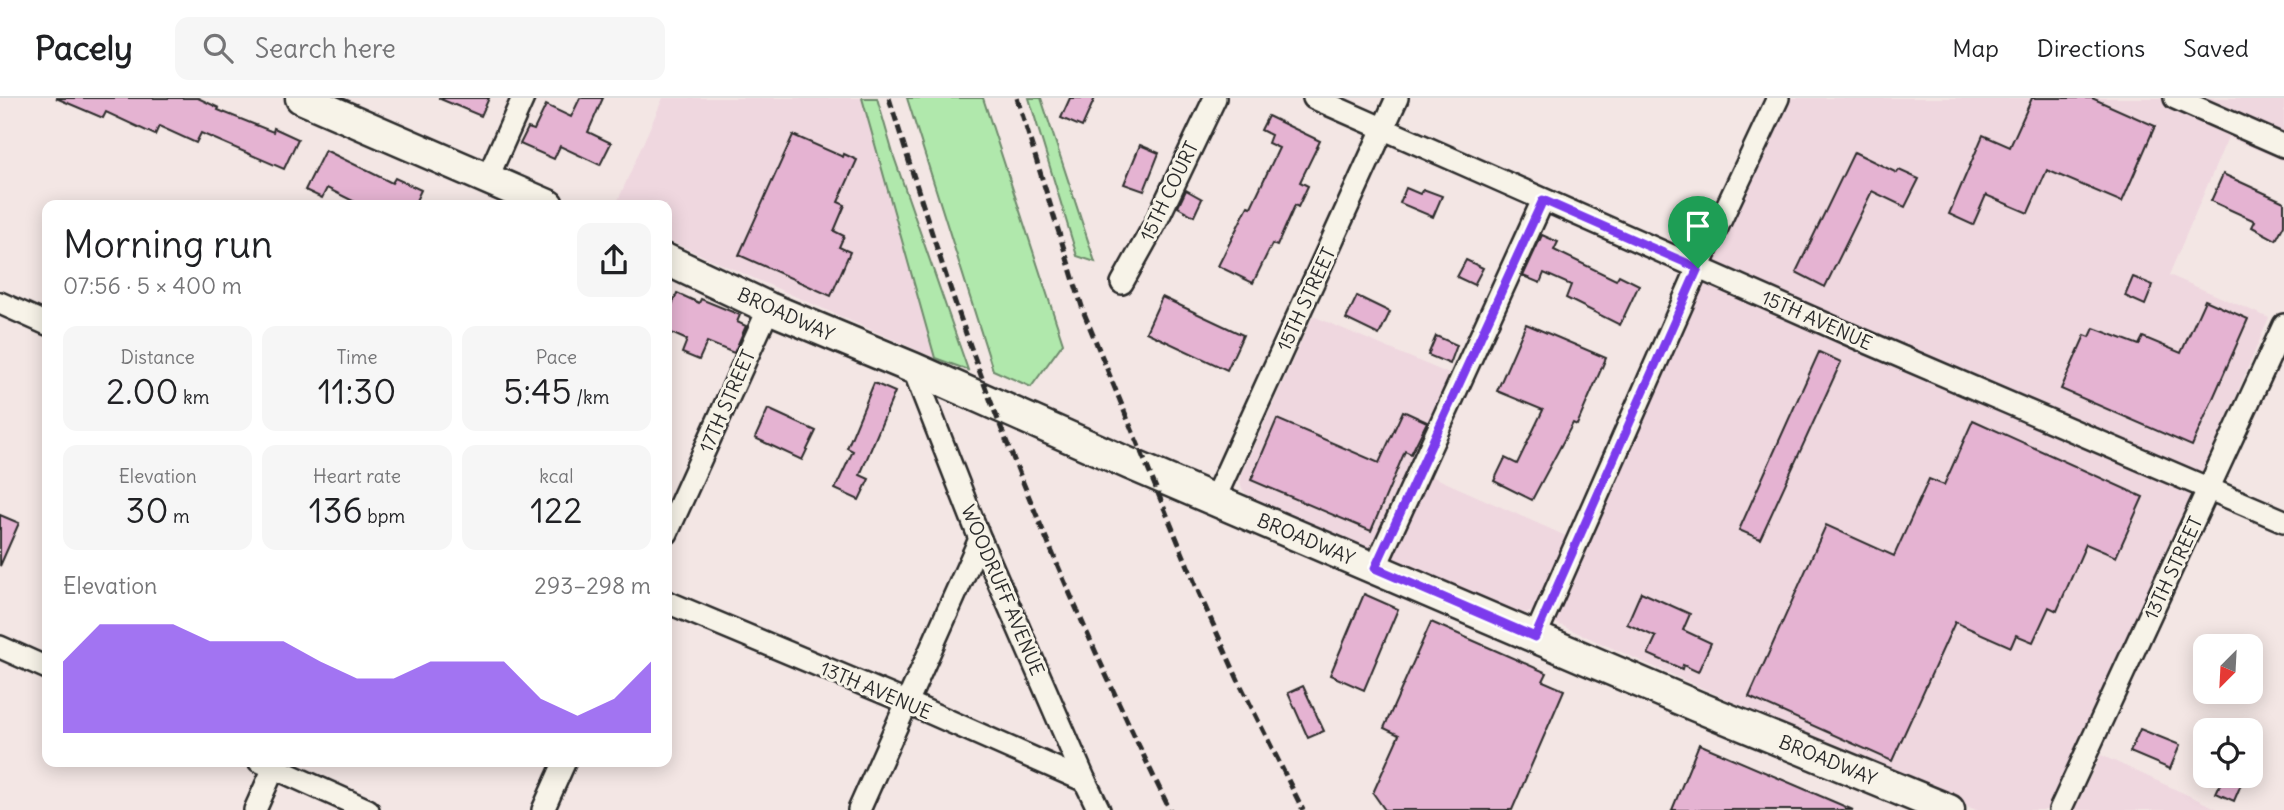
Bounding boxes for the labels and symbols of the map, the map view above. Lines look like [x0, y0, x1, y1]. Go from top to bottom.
street label: 15TH COURT [1135, 137, 1203, 245]
pin [1668, 196, 1728, 268]
street label: 15TH STREET [1272, 243, 1340, 355]
street label: BROADWAY [734, 282, 839, 346]
street label: 15TH AVENUE [1758, 285, 1876, 355]
street label: 17TH STREET [694, 346, 760, 456]
street label: WOODRUFF AVENUE [956, 501, 1050, 679]
street label: BROADWAY [1254, 508, 1359, 570]
street label: 13TH STREET [2139, 512, 2207, 623]
north arrow [2193, 634, 2263, 704]
street label: 13TH AVENUE [817, 656, 935, 724]
street label: BROADWAY [1776, 730, 1881, 791]

